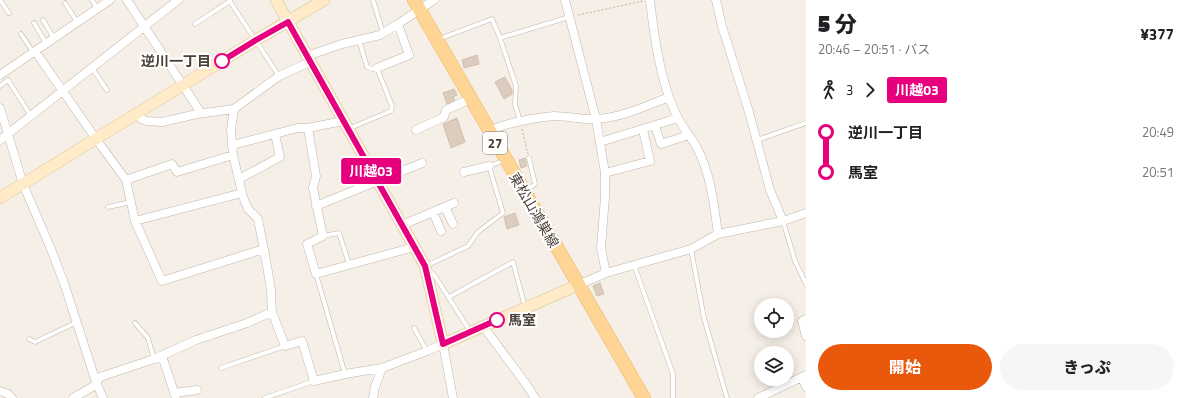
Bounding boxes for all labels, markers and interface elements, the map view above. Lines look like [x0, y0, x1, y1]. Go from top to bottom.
text: 5 分 [818, 7, 857, 41]
text: ¥377 [1140, 23, 1174, 46]
text: 20:46 – 20:51 · バス [818, 39, 930, 59]
place label: 逆川一丁目 [141, 50, 211, 71]
marker: 逆川一丁目 [214, 53, 230, 69]
icon: walk [818, 79, 840, 101]
icon: forward [859, 79, 881, 101]
text: 川越03 [895, 79, 939, 100]
text: 3 [846, 80, 853, 100]
text: 逆川一丁目 [848, 121, 923, 144]
text: 20:49 [1142, 122, 1174, 142]
road number: 27 [483, 132, 507, 154]
line badge: 川越03 [343, 158, 399, 184]
text: 川越03 [349, 160, 393, 181]
text: 馬室 [848, 161, 878, 184]
text: 20:51 [1142, 162, 1174, 182]
street label: 東松山鴻巣線 [504, 168, 565, 251]
map controls [754, 298, 794, 386]
button: locate [754, 298, 794, 338]
place label: 馬室 [508, 309, 536, 330]
marker: 馬室 [489, 312, 505, 328]
button: 開始 [818, 344, 992, 390]
button: きっぷ [1000, 344, 1174, 390]
button: layers [754, 346, 794, 386]

